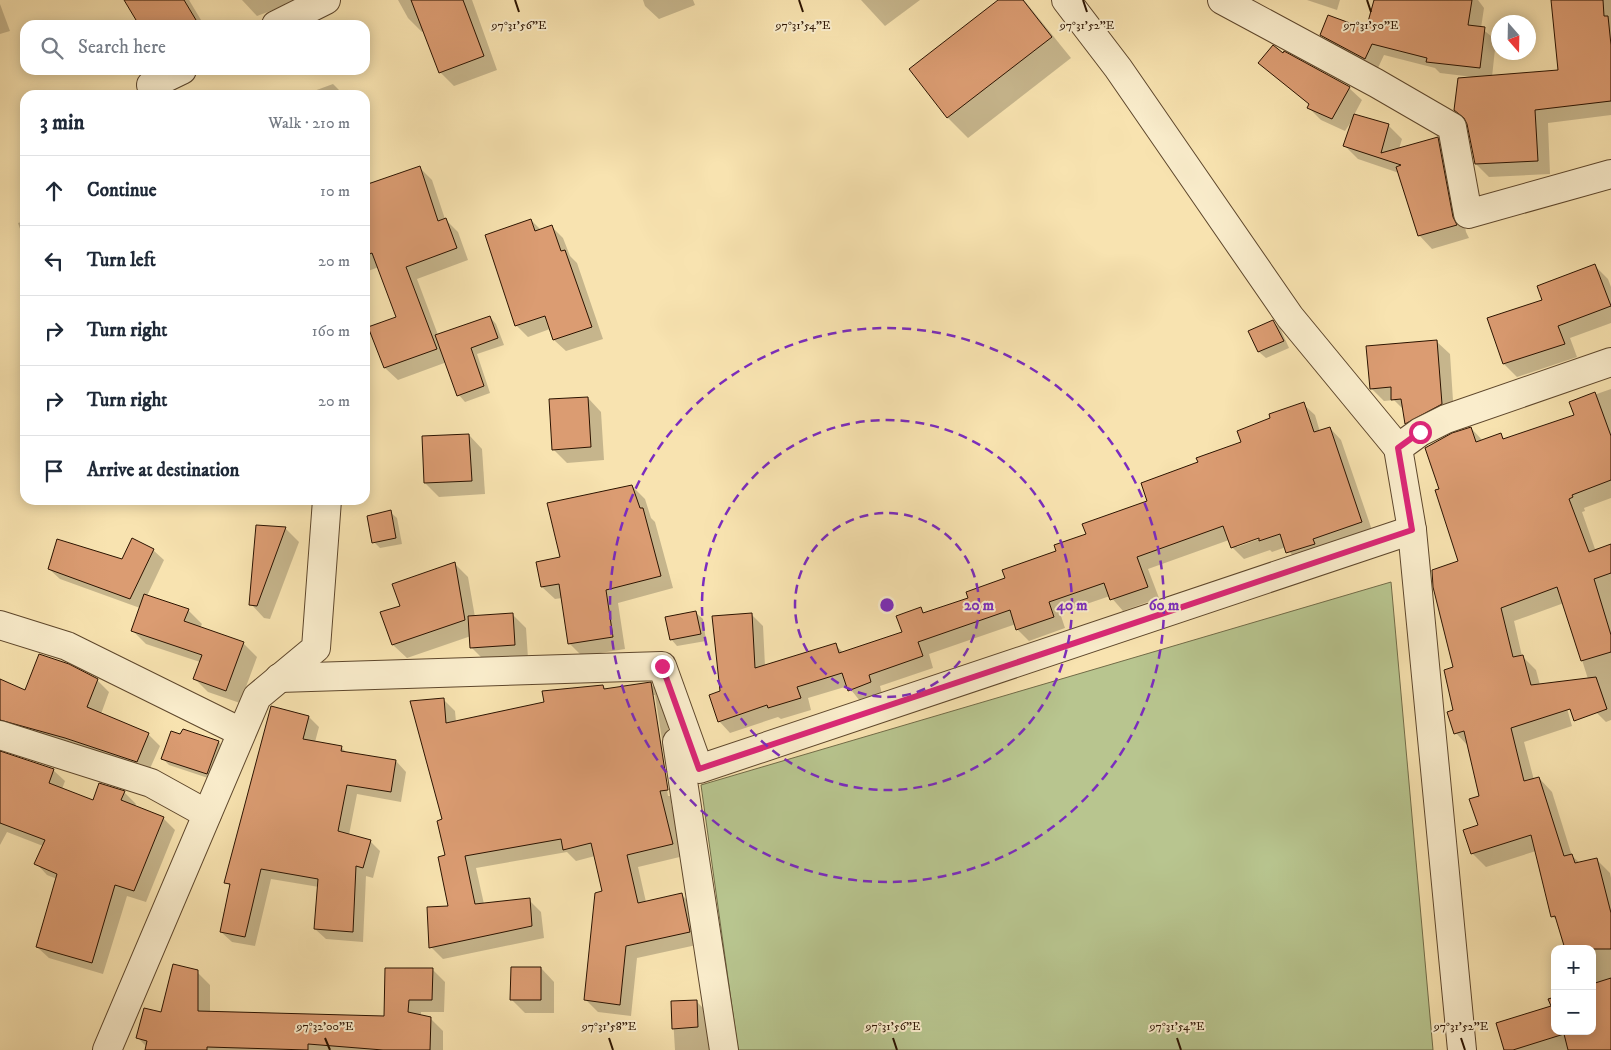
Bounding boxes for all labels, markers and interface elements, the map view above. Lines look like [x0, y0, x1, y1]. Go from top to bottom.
north arrow [1491, 15, 1536, 60]
text: 97°31'56"E [491, 18, 547, 33]
text: 97°31'54"E [775, 18, 831, 33]
text: 97°31'52"E [1059, 18, 1115, 33]
text: 97°31'50"E [1343, 18, 1399, 33]
search box [20, 20, 370, 75]
icon: search [38, 34, 66, 62]
text: Search here [78, 36, 166, 59]
text: 3 min [40, 110, 85, 136]
text: Walk · 210 m [268, 113, 350, 133]
icon: ahead [40, 177, 68, 205]
text: Continue [87, 179, 157, 202]
text: 10 m [320, 181, 350, 201]
icon: left [40, 247, 68, 275]
text: Turn left [87, 249, 156, 272]
text: 20 m [318, 251, 350, 271]
icon: right [40, 317, 68, 345]
text: Turn right [87, 319, 167, 342]
text: 160 m [312, 321, 350, 341]
icon: right [40, 387, 68, 415]
text: Turn right [87, 389, 167, 412]
text: 20 m [318, 391, 350, 411]
route start [1409, 421, 1432, 444]
icon: arrive [40, 457, 68, 485]
text: Arrive at destination [87, 459, 239, 482]
centre of rings [878, 596, 896, 614]
text: 20 m [964, 596, 995, 615]
text: 40 m [1055, 596, 1088, 615]
text: 60 m [1149, 596, 1180, 615]
route end [651, 655, 674, 678]
map controls [1551, 945, 1596, 1035]
button: + [1551, 945, 1596, 990]
button: − [1551, 990, 1596, 1035]
text: 97°32'00"E [296, 1019, 354, 1034]
text: 97°31'58"E [581, 1019, 637, 1034]
text: 97°31'56"E [865, 1019, 921, 1034]
text: 97°31'54"E [1149, 1019, 1205, 1034]
text: 97°31'52"E [1433, 1019, 1489, 1034]

